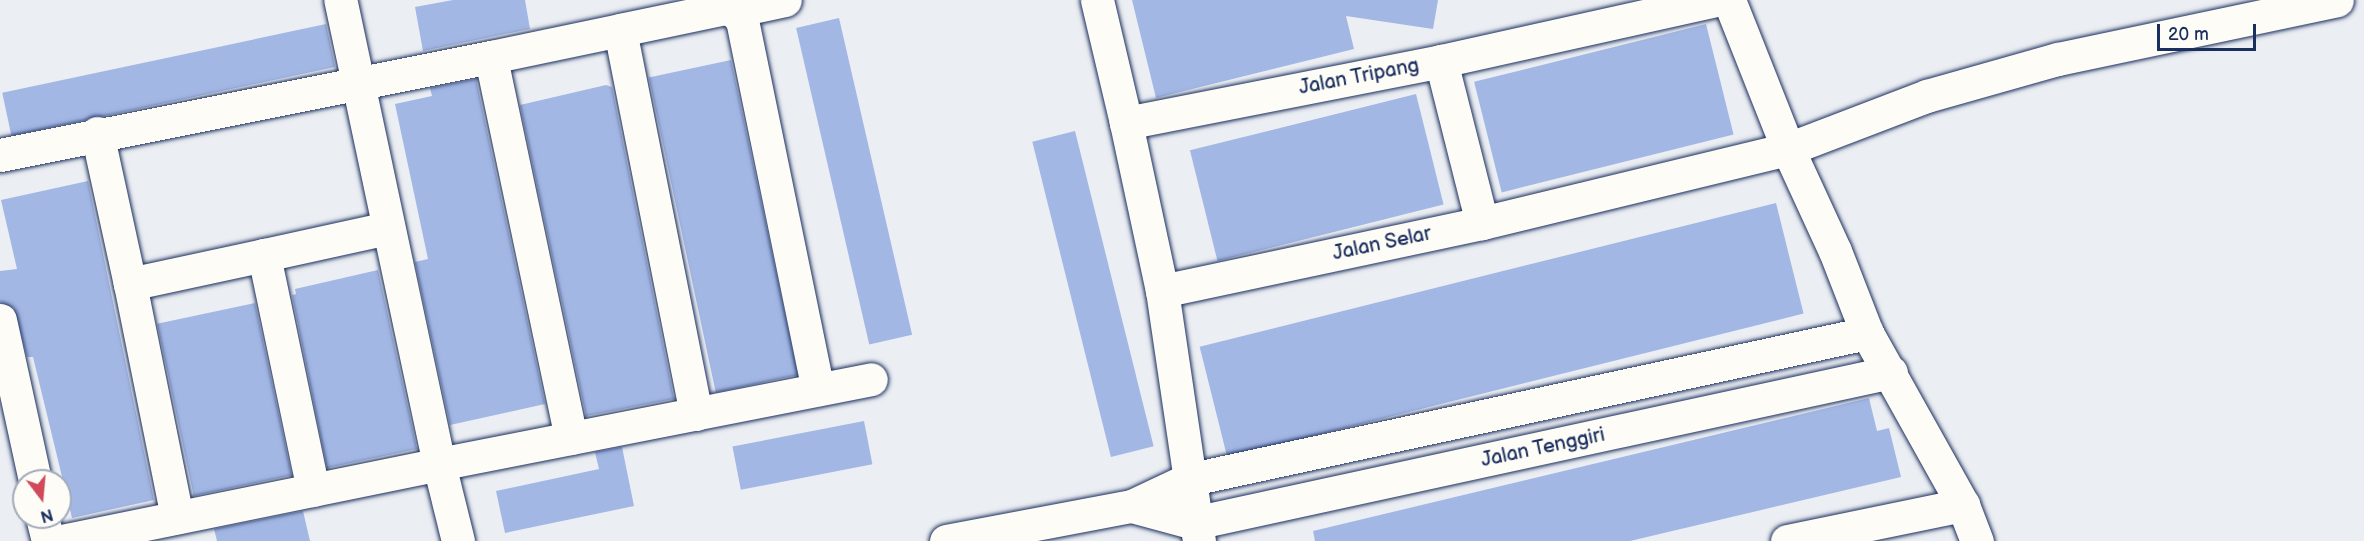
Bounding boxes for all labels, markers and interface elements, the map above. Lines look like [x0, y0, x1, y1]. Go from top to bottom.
scale bar [2160, 12, 2259, 50]
text: 20 m [2168, 24, 2209, 45]
street label: Jalan Tripang [1297, 54, 1421, 100]
street label: Jalan Selar [1330, 222, 1434, 266]
street label: Jalan Tenggiri [1479, 423, 1607, 473]
north arrow [12, 469, 72, 529]
text: N [38, 504, 55, 526]

